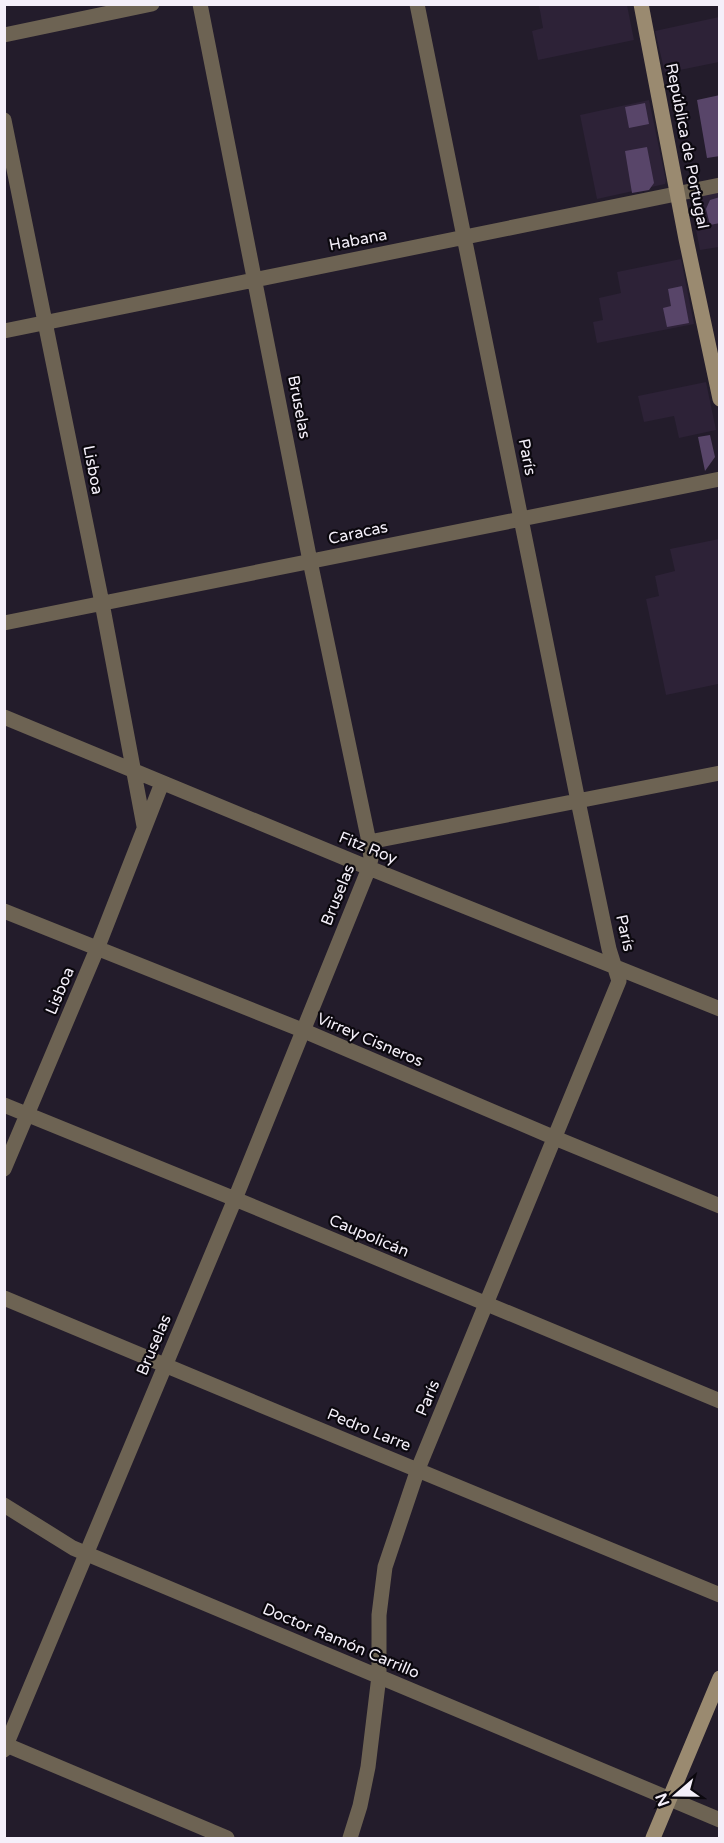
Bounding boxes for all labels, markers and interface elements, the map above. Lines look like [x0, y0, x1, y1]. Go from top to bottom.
street label: República de Portugal [661, 61, 713, 231]
street label: Habana [327, 225, 389, 255]
street label: Bruselas [283, 374, 315, 440]
street label: París [514, 437, 540, 477]
street label: Lisboa [78, 444, 108, 496]
street label: Caracas [326, 517, 390, 549]
street label: Fitz Roy [336, 827, 401, 869]
street label: Bruselas [317, 861, 359, 929]
street label: París [611, 913, 639, 953]
street label: Lisboa [41, 964, 79, 1018]
street label: Virrey Cisneros [314, 1009, 426, 1071]
street label: Caupolicán [326, 1210, 412, 1262]
street label: Bruselas [132, 1312, 176, 1378]
street label: París [412, 1377, 444, 1419]
street label: Pedro Larre [324, 1404, 414, 1456]
street label: Doctor Ramón Carrillo [259, 1599, 423, 1683]
north arrow [646, 1765, 706, 1825]
text: N [651, 1790, 674, 1809]

